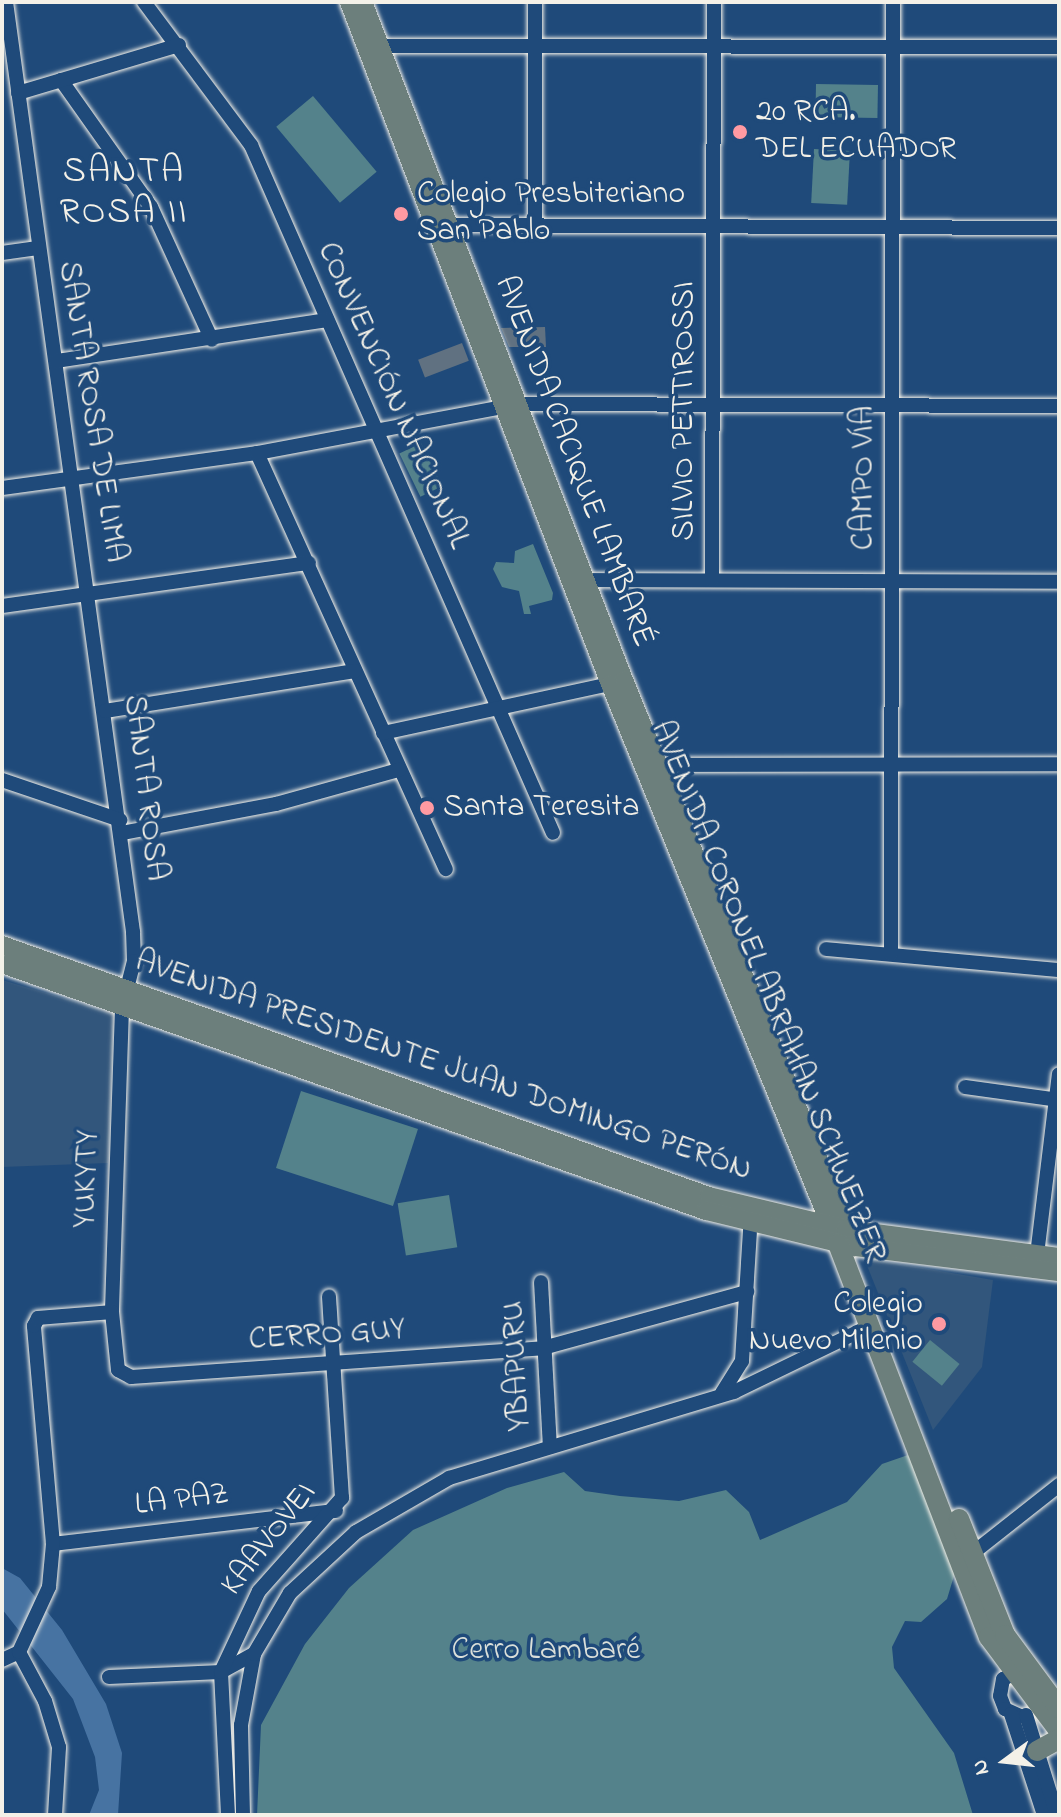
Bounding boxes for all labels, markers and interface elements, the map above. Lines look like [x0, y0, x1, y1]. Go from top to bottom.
place label: 20 RCA. DEL ECUADOR [756, 95, 956, 170]
marker: 20 RCA. DEL ECUADOR [731, 123, 749, 141]
district label: SANTA ROSA II [59, 150, 189, 235]
place label: Colegio Presbiteriano San Pablo [417, 177, 685, 252]
marker: Colegio Presbiteriano San Pablo [392, 205, 410, 223]
street label: CONVENCIÓN NACIONAL [307, 237, 477, 555]
street label: SANTA ROSA DE LIMA [48, 259, 134, 565]
street label: AVENIDA CACIQUE LAMBARÉ [484, 271, 662, 653]
street label: SILVIO PETTIROSSI [666, 281, 704, 541]
street label: CAMPO VÍA [846, 406, 884, 550]
street label: SANTA ROSA [114, 693, 174, 883]
street label: AVENIDA CORONEL ABRAHAN SCHWEIZER [641, 716, 893, 1268]
place label: Santa Teresita [443, 789, 640, 827]
marker: Santa Teresita [418, 799, 436, 817]
street label: AVENIDA PRESIDENTE JUAN DOMINGO PERÓN [130, 943, 756, 1191]
street label: YUKYTY [67, 1129, 109, 1229]
place label: Colegio Nuevo Milenio [749, 1287, 923, 1362]
street label: YBAPURU [495, 1300, 541, 1432]
street label: CERRO GUY [248, 1311, 406, 1361]
marker: Colegio Nuevo Milenio [930, 1315, 948, 1333]
street label: LA PAZ [133, 1476, 231, 1526]
street label: KAAVOVEI [214, 1476, 326, 1604]
park label: Cerro Lambaré [452, 1632, 640, 1670]
north arrow [965, 1721, 1045, 1801]
text: N [964, 1756, 999, 1779]

